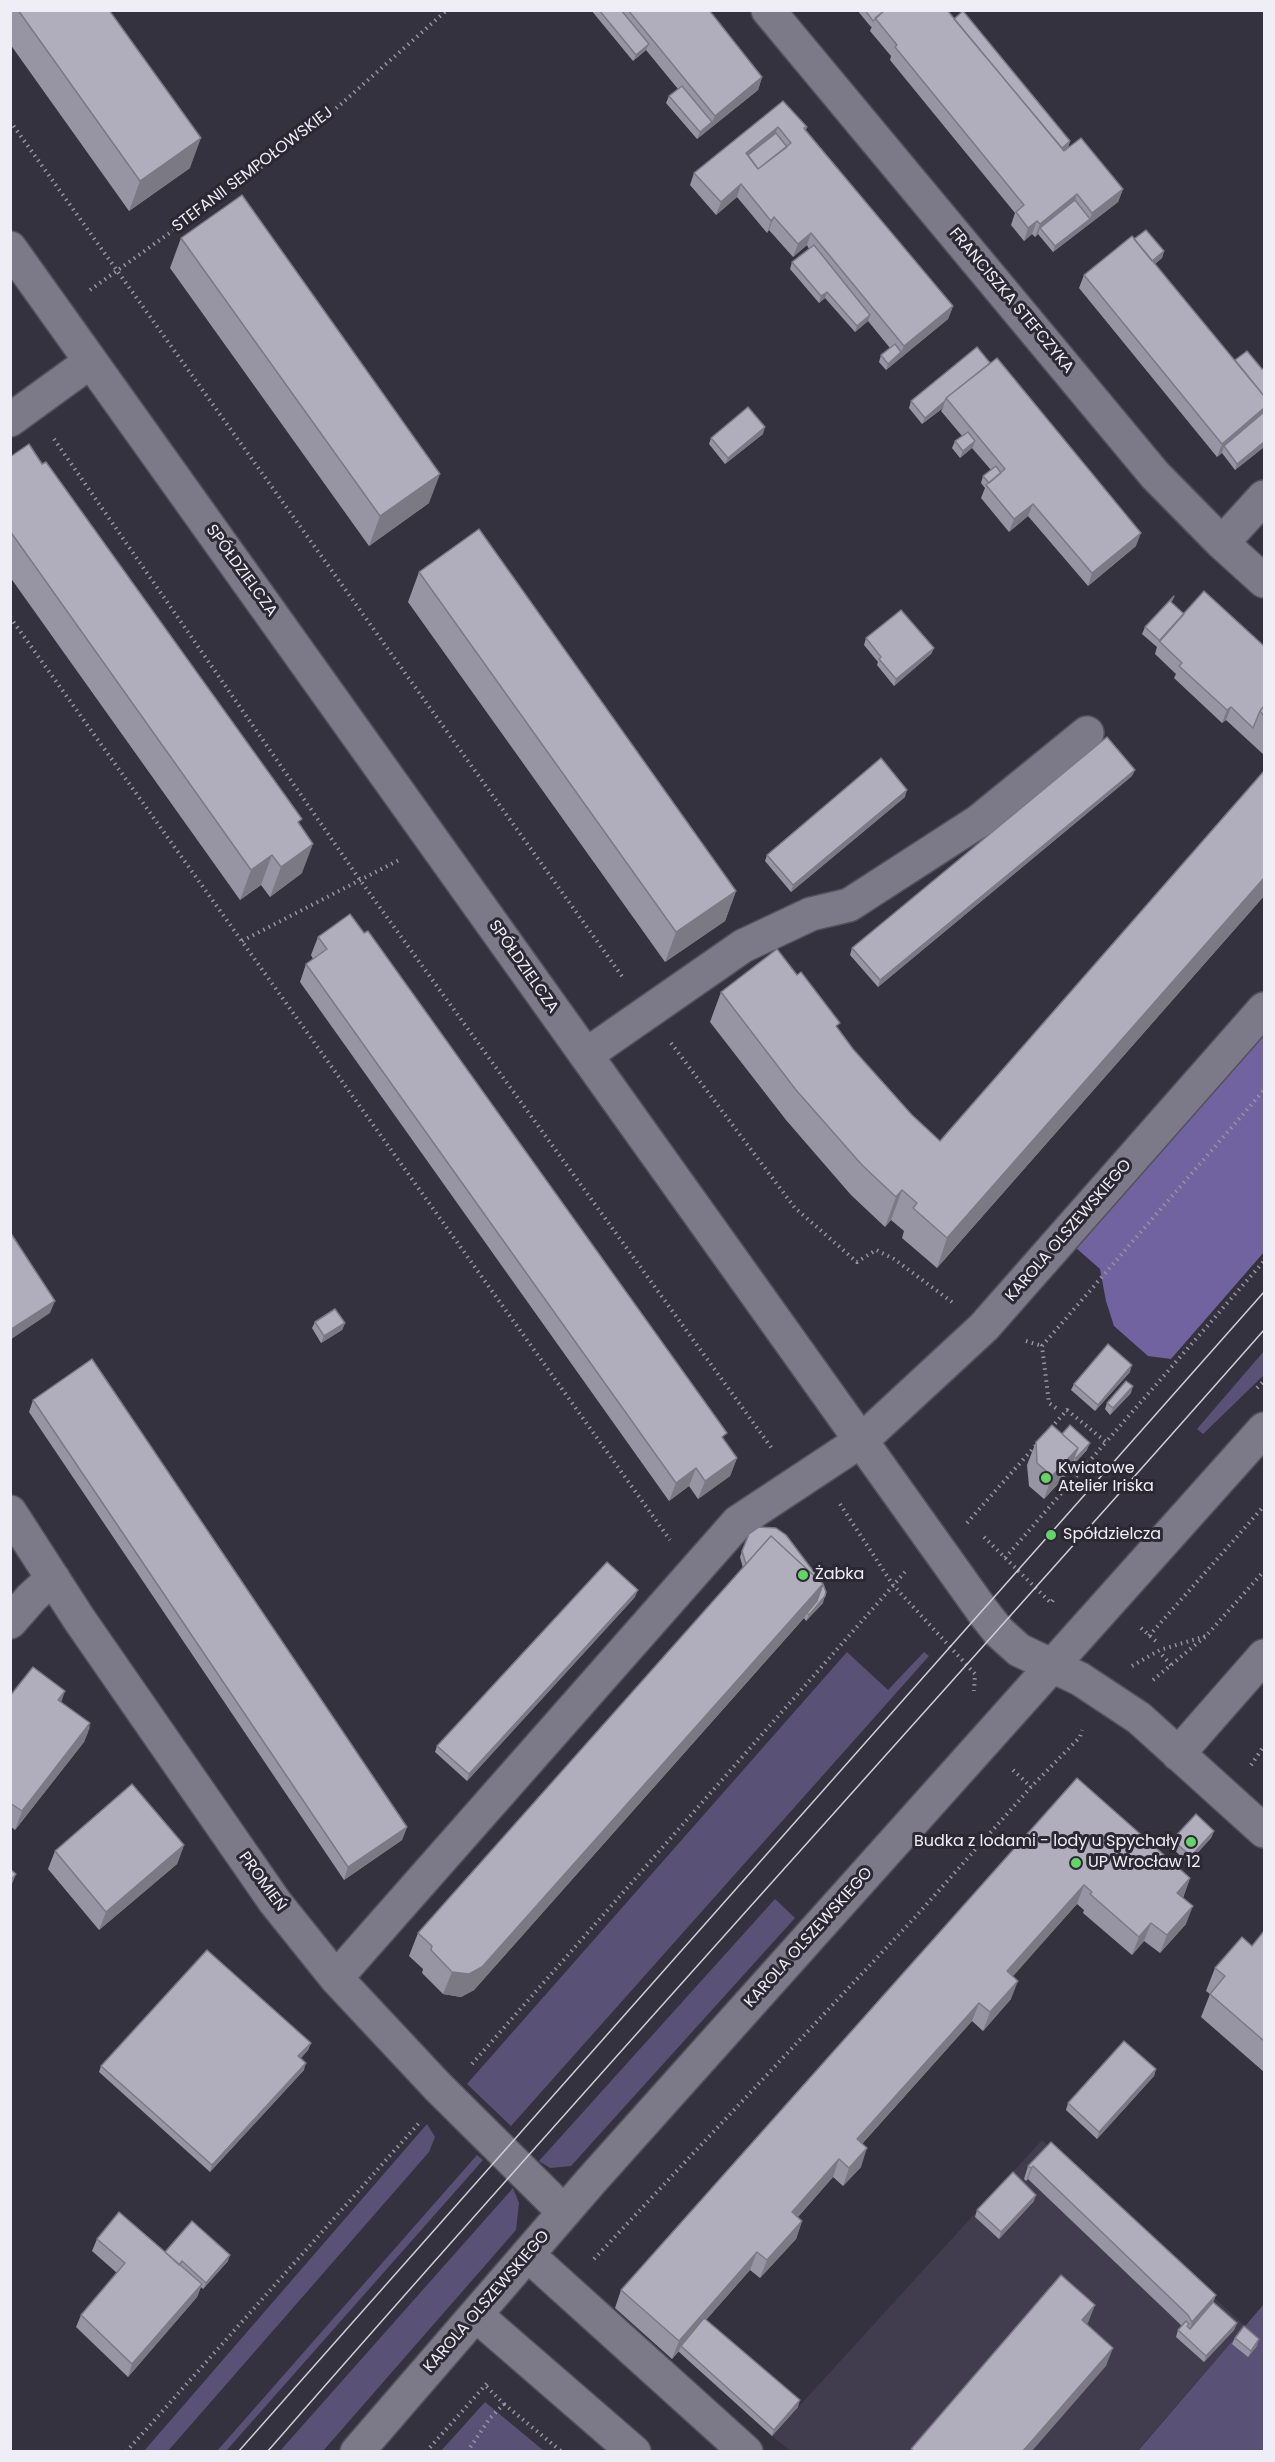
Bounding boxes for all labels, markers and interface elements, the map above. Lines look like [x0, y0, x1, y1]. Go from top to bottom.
street label: STEFANII SEMPOŁOWSKIEJ [169, 103, 337, 237]
street label: FRANCISZKA STEFCZYKA [945, 224, 1077, 378]
street label: SPÓŁDZIELCZA [201, 521, 281, 621]
street label: SPÓŁDZIELCZA [484, 917, 562, 1017]
street label: KAROLA OLSZEWSKIEGO [1002, 1156, 1136, 1306]
place label: Kwiatowe Atelier Iriska [1058, 1459, 1154, 1497]
marker: Kwiatowe Atelier Iriska [1039, 1471, 1053, 1485]
place label: Spółdzielcza [1063, 1525, 1161, 1545]
marker: Spółdzielcza [1044, 1528, 1058, 1542]
place label: Żabka [815, 1565, 864, 1585]
marker: Żabka [796, 1568, 810, 1582]
place label: Budka z lodami - lody u Spychały [914, 1832, 1179, 1852]
marker: Budka z lodami - lody u Spychały [1184, 1835, 1198, 1849]
street label: PROMIEŃ [234, 1849, 290, 1915]
place label: UP Wrocław 12 [1088, 1853, 1200, 1873]
marker: UP Wrocław 12 [1069, 1856, 1083, 1870]
street label: KAROLA OLSZEWSKIEGO [741, 1864, 877, 2012]
street label: KAROLA OLSZEWSKIEGO [420, 2227, 554, 2377]

